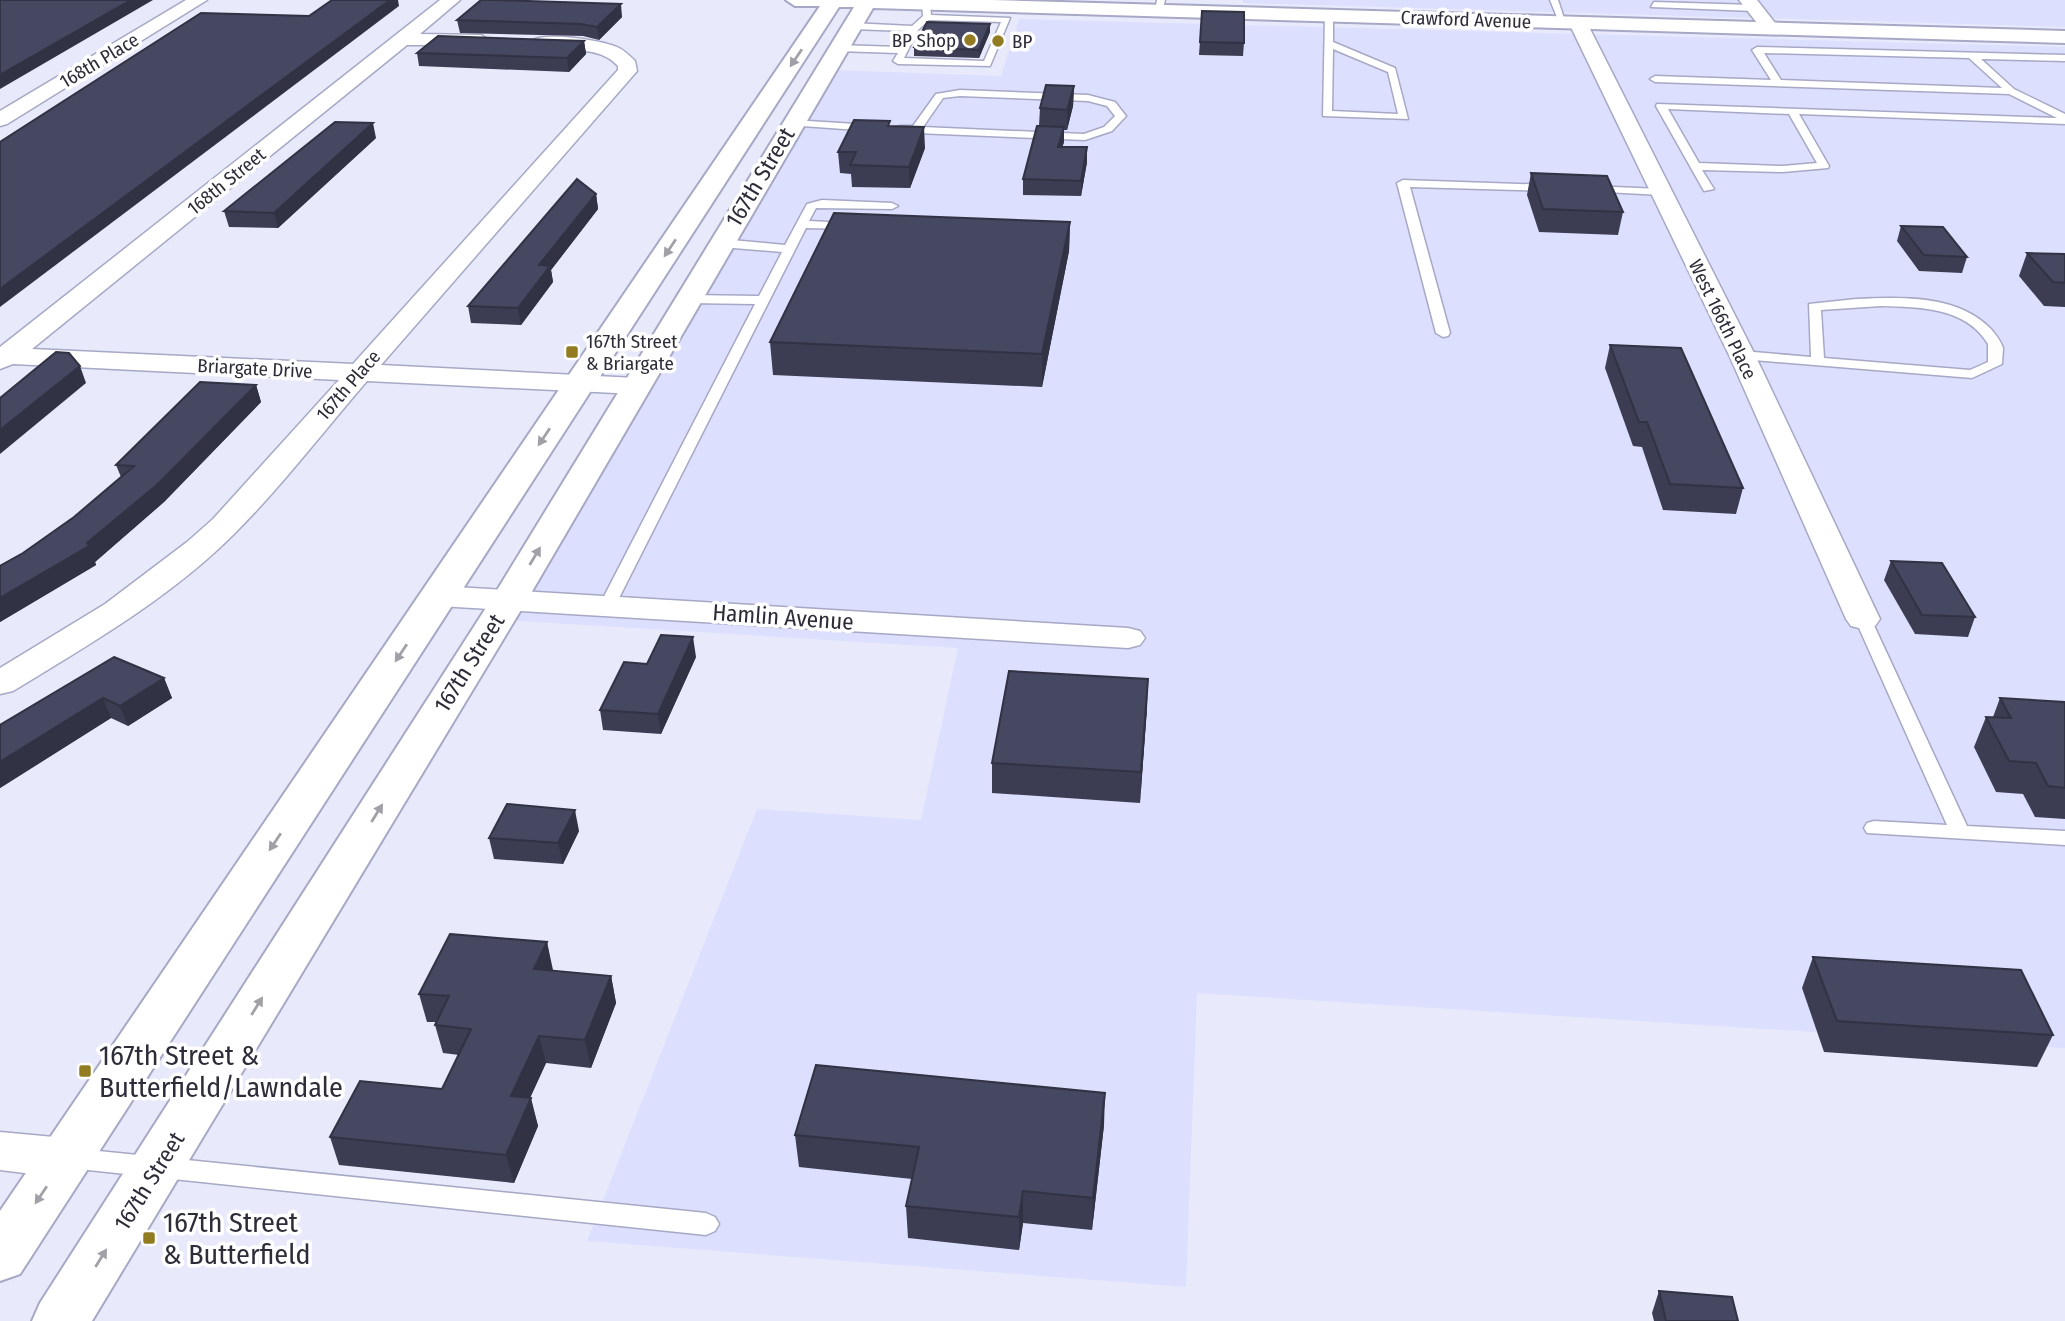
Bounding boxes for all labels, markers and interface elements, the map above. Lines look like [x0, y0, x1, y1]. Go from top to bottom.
street label: Crawford Avenue [1400, 6, 1532, 33]
street label: 168th Place [56, 28, 143, 93]
place label: BP Shop [892, 29, 956, 52]
place label: BP [1012, 30, 1032, 53]
marker: BP Shop [962, 32, 978, 48]
marker: BP [990, 33, 1006, 49]
one-way arrow [789, 49, 803, 67]
street label: 167th Street [719, 122, 801, 232]
street label: 168th Street [183, 142, 271, 220]
one-way arrow [664, 238, 677, 257]
street label: West 166th Place [1684, 256, 1761, 383]
place label: 167th Street & Briargate [586, 330, 678, 375]
marker: 167th Street & Briargate [564, 344, 580, 360]
street label: 167th Place [311, 345, 385, 425]
street label: Briargate Drive [197, 354, 313, 383]
one-way arrow [537, 428, 551, 446]
one-way arrow [528, 547, 541, 566]
street label: Hamlin Avenue [711, 598, 855, 636]
street label: 167th Street [428, 608, 510, 717]
one-way arrow [395, 643, 408, 663]
one-way arrow [370, 803, 383, 822]
one-way arrow [269, 832, 282, 852]
one-way arrow [251, 997, 264, 1016]
place label: 167th Street & Butterfield/Lawndale [99, 1039, 343, 1104]
marker: 167th Street & Butterfield/Lawndale [77, 1063, 93, 1079]
street label: 167th Street [108, 1126, 190, 1235]
one-way arrow [34, 1186, 48, 1204]
place label: 167th Street & Butterfield [163, 1206, 310, 1271]
marker: 167th Street & Butterfield [141, 1230, 157, 1246]
one-way arrow [94, 1248, 107, 1268]

